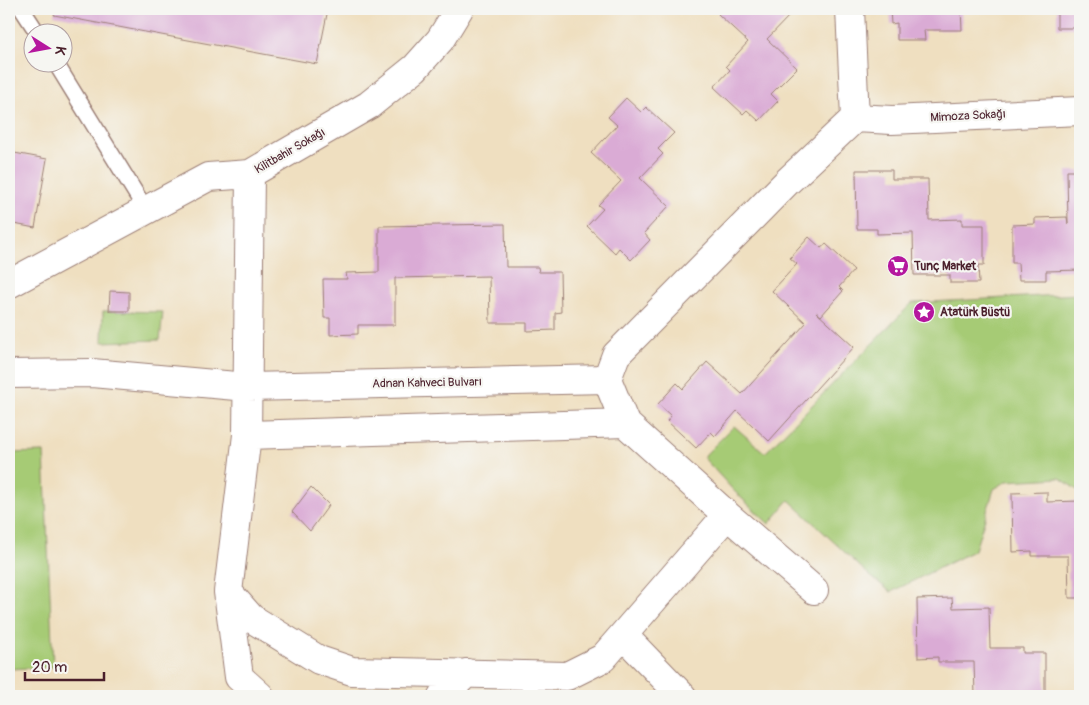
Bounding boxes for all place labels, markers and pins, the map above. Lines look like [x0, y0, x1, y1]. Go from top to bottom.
supermarket icon: Tunç Market [886, 254, 910, 278]
place label: Tunç Market [913, 259, 977, 274]
place icon: Atatürk Büstü [912, 300, 936, 324]
place label: Atatürk Büstü [940, 305, 1010, 320]

